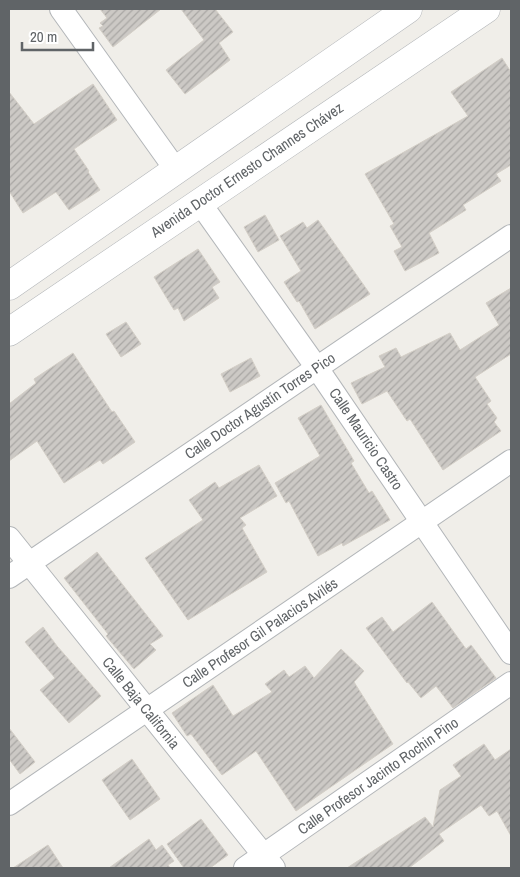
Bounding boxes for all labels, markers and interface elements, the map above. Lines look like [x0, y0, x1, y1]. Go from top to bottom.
scale bar [22, 20, 94, 52]
text: 20 m [30, 26, 57, 47]
street label: Avenida Doctor Ernesto Channes Chávez [145, 97, 347, 243]
street label: Calle Doctor Agustín Torres Pico [180, 347, 339, 464]
street label: Calle Mauricio Castro [324, 384, 408, 494]
street label: Calle Profesor Gil Palacios Avilés [178, 573, 342, 693]
street label: Calle Baja California [98, 652, 185, 753]
street label: Calle Profesor Jacinto Rochin Pino [293, 712, 463, 839]

